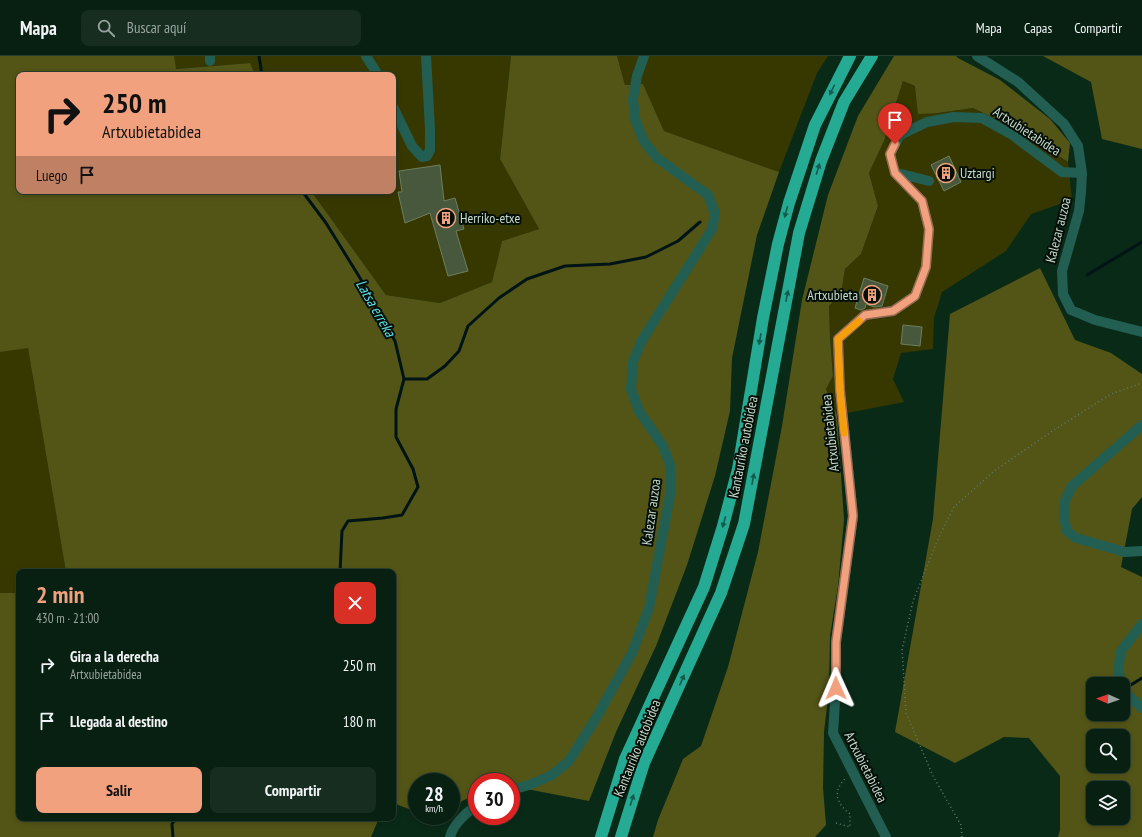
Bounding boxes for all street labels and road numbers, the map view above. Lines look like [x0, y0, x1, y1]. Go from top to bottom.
street label: Artxubietabidea [990, 102, 1064, 160]
street label: Kalezar auzoa [1041, 195, 1075, 265]
street label: Artxubietabidea [817, 394, 843, 472]
street label: Kantauriko autobidea [724, 395, 762, 499]
street label: Kalezar auzoa [637, 478, 665, 546]
street label: Kantauriko autobidea [609, 697, 665, 799]
street label: Artxubietabidea [840, 729, 892, 805]

